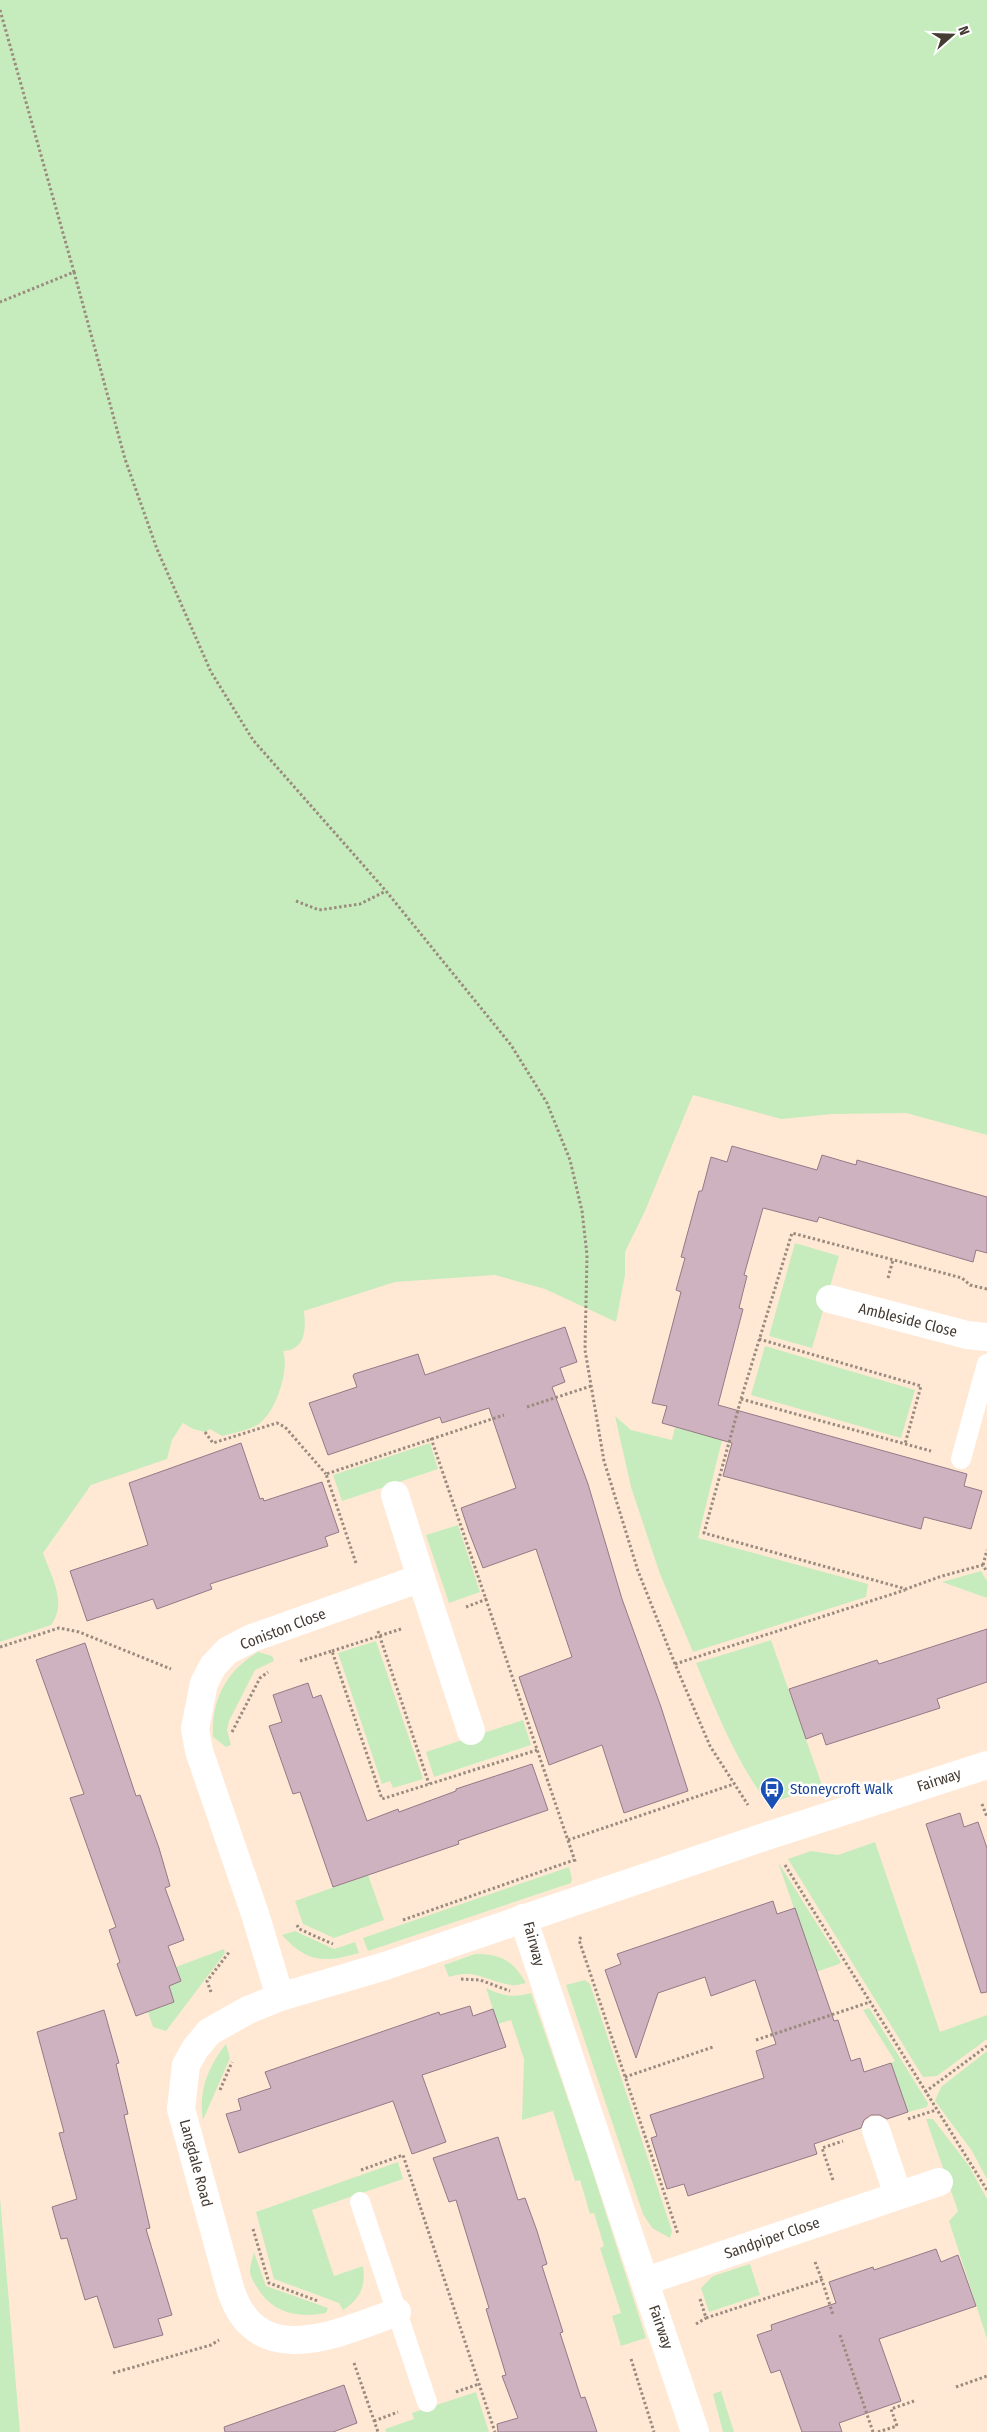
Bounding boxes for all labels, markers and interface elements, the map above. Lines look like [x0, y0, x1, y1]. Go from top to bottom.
north arrow [927, 10, 977, 60]
text: N [954, 24, 973, 38]
street label: Ambleside Close [857, 1299, 959, 1341]
street label: Coniston Close [238, 1604, 328, 1654]
street label: Fairway [915, 1764, 964, 1796]
bus stop icon: Stoneycroft Walk [759, 1776, 785, 1810]
place label: Stoneycroft Walk [790, 1780, 893, 1798]
street label: Fairway [519, 1920, 549, 1969]
street label: Langdale Road [176, 2117, 216, 2209]
street label: Sandpiper Close [722, 2213, 822, 2263]
street label: Fairway [645, 2303, 677, 2352]

